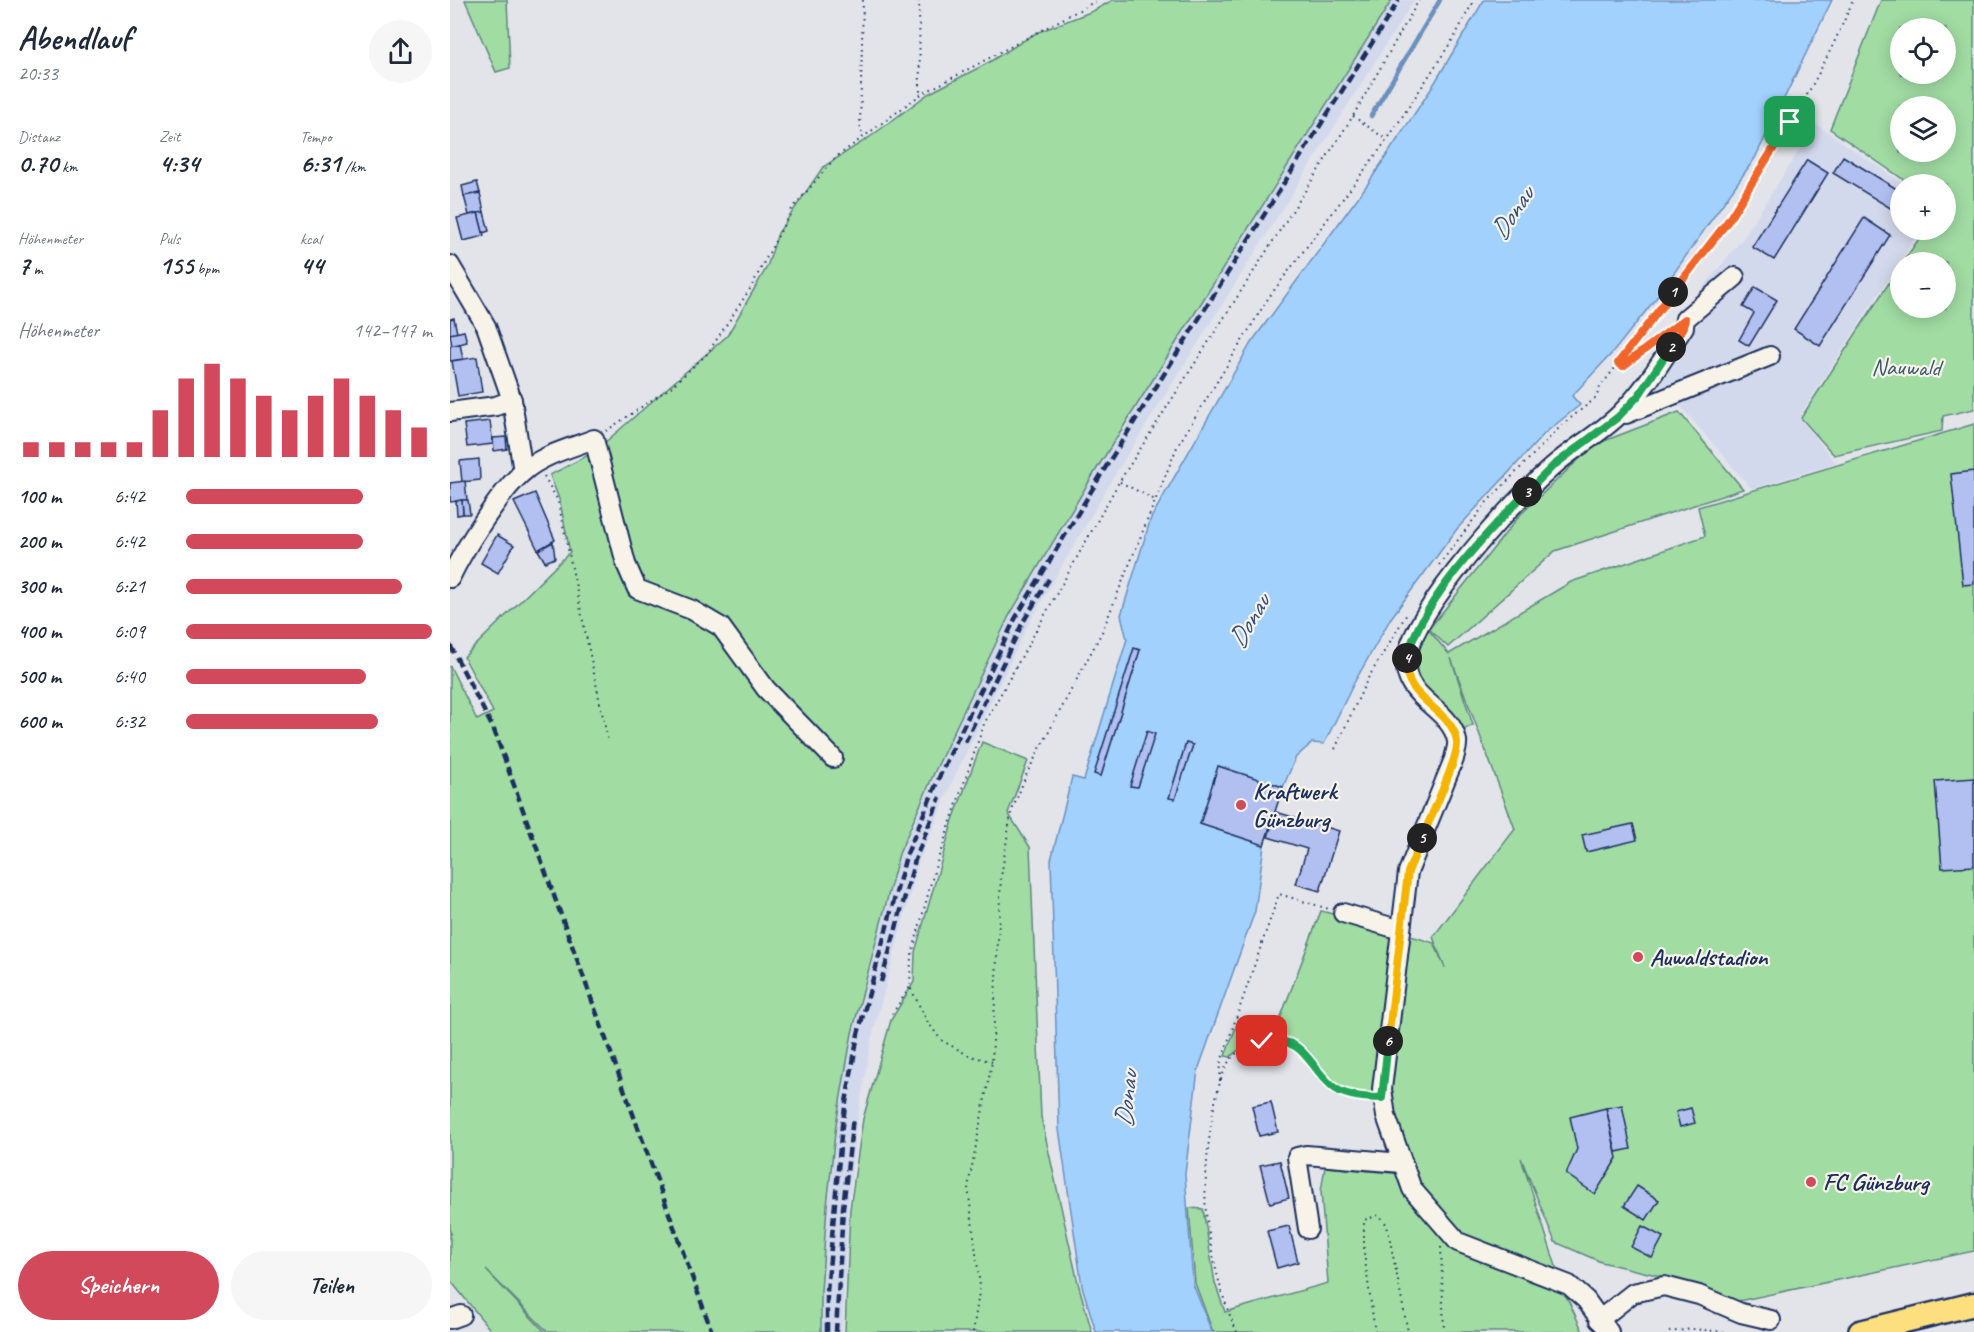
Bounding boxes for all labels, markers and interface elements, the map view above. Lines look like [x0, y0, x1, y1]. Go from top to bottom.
text: Abendlauf [18, 17, 130, 59]
map controls [1890, 18, 1956, 318]
button: locate [1890, 18, 1956, 84]
button: share [369, 20, 432, 83]
text: 20:33 [18, 61, 58, 86]
pin [1764, 96, 1815, 147]
button: layers [1890, 96, 1956, 162]
icon: arrive [1773, 105, 1806, 138]
text: Distanz [18, 127, 60, 147]
text: Zeit [159, 127, 180, 147]
text: Tempo [300, 127, 332, 147]
text: 0.70 [18, 147, 58, 180]
text: 4:34 [159, 147, 199, 180]
text: 6:31 [300, 147, 341, 180]
text: km [58, 157, 78, 177]
text: /km [341, 157, 366, 177]
button: + [1890, 174, 1956, 240]
water label: Donau [1483, 178, 1543, 246]
text: Höhenmeter [18, 229, 83, 249]
text: Puls [159, 229, 180, 249]
text: kcal [300, 229, 321, 249]
text: 7 [18, 249, 30, 282]
text: 155 [159, 249, 193, 282]
text: 44 [300, 249, 323, 282]
button: − [1890, 252, 1956, 318]
text: m [30, 259, 42, 279]
text: bpm [193, 259, 219, 279]
pin: 1 [1658, 277, 1688, 307]
text: 1 [1669, 282, 1677, 302]
text: Höhenmeter [18, 318, 99, 343]
text: 142–147 m [353, 318, 432, 343]
pin: 2 [1656, 332, 1686, 362]
text: 2 [1667, 337, 1675, 357]
park label: Nauwald [1871, 352, 1944, 382]
pin: 3 [1512, 477, 1542, 507]
text: 3 [1523, 482, 1531, 502]
text: 100 m [18, 484, 61, 509]
text: 6:42 [114, 484, 145, 509]
text: 200 m [18, 529, 61, 554]
text: 6:42 [114, 529, 145, 554]
text: 300 m [18, 574, 61, 599]
text: 6:21 [114, 574, 145, 599]
water label: Donau [1220, 586, 1279, 654]
text: 400 m [18, 619, 61, 644]
text: 6:09 [114, 619, 145, 644]
pin: 4 [1392, 643, 1422, 673]
text: 4 [1403, 648, 1411, 668]
text: 500 m [18, 664, 61, 689]
text: 6:40 [114, 664, 145, 689]
text: 600 m [18, 709, 62, 734]
text: 6:32 [114, 709, 145, 734]
place label: Kraftwerk Günzburg [1253, 776, 1338, 834]
marker: Kraftwerk Günzburg [1234, 798, 1248, 812]
pin: 5 [1407, 823, 1437, 853]
text: 5 [1419, 828, 1425, 848]
place label: Auwaldstadion [1650, 942, 1769, 972]
marker: Auwaldstadion [1631, 950, 1645, 964]
pin [1236, 1015, 1287, 1066]
icon: check [1245, 1024, 1278, 1057]
pin: 6 [1373, 1026, 1403, 1056]
text: 6 [1384, 1031, 1392, 1051]
water label: Donau [1107, 1066, 1146, 1129]
place label: FC Günzburg [1823, 1167, 1931, 1197]
marker: FC Günzburg [1804, 1175, 1818, 1189]
button: Speichern [18, 1251, 219, 1320]
button: Teilen [231, 1251, 432, 1320]

